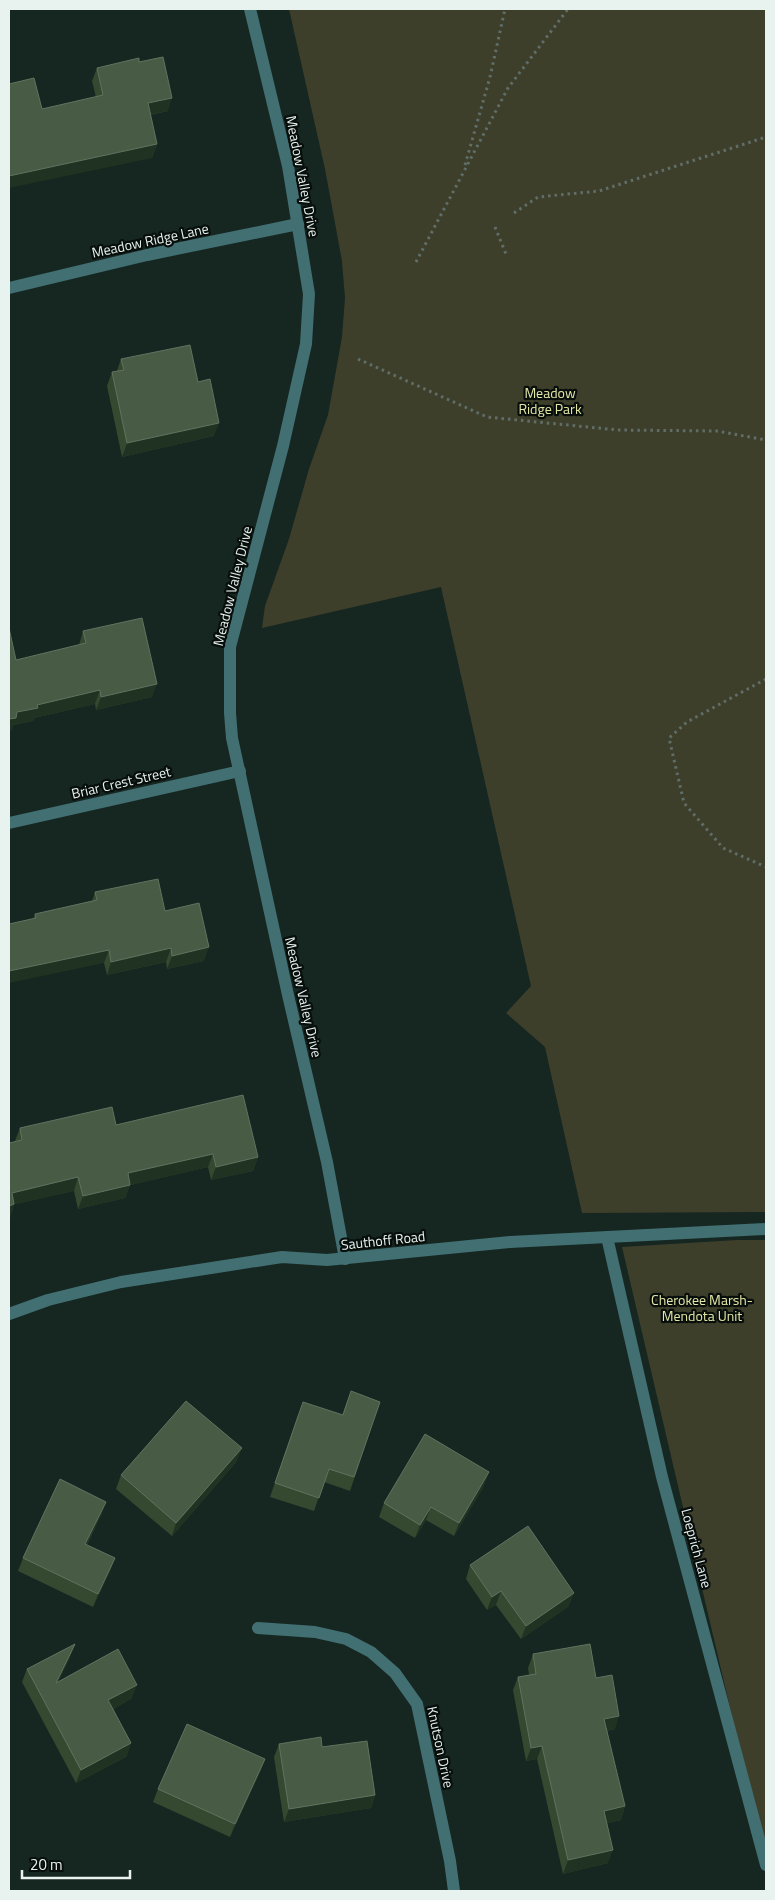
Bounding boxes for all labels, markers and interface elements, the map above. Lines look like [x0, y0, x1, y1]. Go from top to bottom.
street label: Meadow Valley Drive [281, 114, 325, 238]
street label: Meadow Ridge Lane [90, 217, 210, 263]
park label: Meadow Ridge Park [518, 382, 582, 419]
street label: Meadow Valley Drive [207, 524, 257, 648]
street label: Briar Crest Street [69, 760, 173, 804]
street label: Meadow Valley Drive [280, 935, 328, 1059]
street label: Sauthoff Road [340, 1225, 426, 1255]
park label: Cherokee Marsh- Mendota Unit [651, 1289, 753, 1326]
street label: Loeprich Lane [676, 1506, 718, 1590]
street label: Knutson Drive [422, 1704, 460, 1790]
scale bar [22, 1848, 130, 1880]
text: 20 m [30, 1853, 63, 1876]

